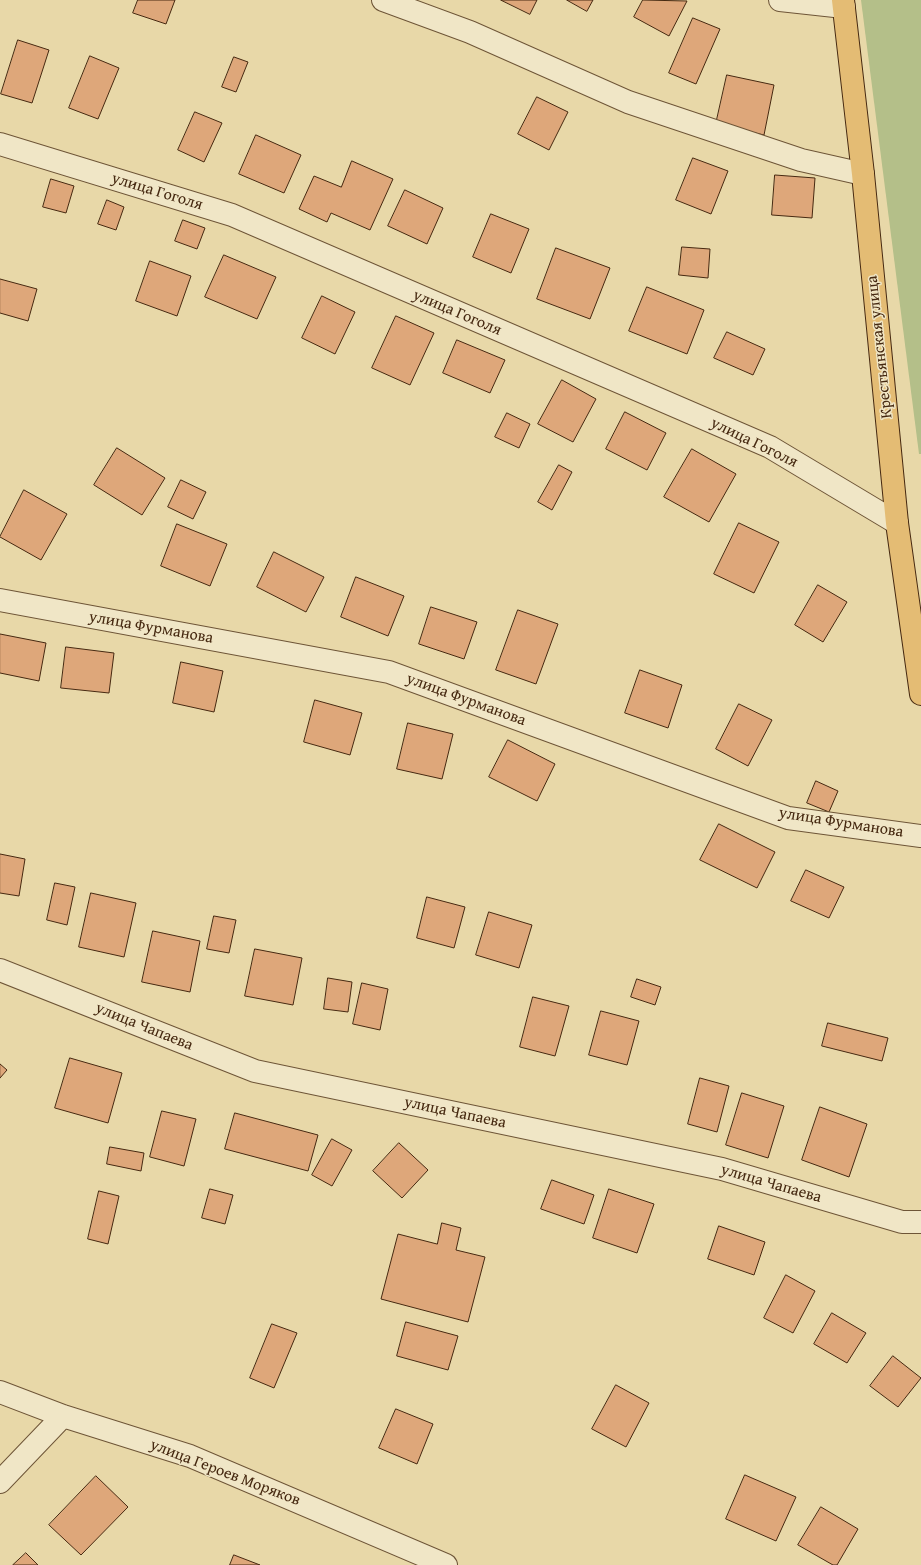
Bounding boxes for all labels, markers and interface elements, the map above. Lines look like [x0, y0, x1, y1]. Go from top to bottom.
street label: улица Гоголя [109, 169, 205, 215]
street label: Крестьянская улица [863, 275, 897, 419]
street label: улица Гоголя [410, 286, 504, 340]
street label: улица Гоголя [707, 414, 801, 472]
street label: улица Фурманова [87, 608, 215, 648]
street label: улица Фурманова [404, 669, 528, 731]
street label: улица Фурманова [777, 804, 905, 842]
street label: улица Чапаева [92, 999, 196, 1055]
street label: улица Чапаева [402, 1093, 508, 1133]
street label: улица Чапаева [719, 1160, 823, 1208]
street label: улица Героев Моряков [147, 1435, 303, 1511]

